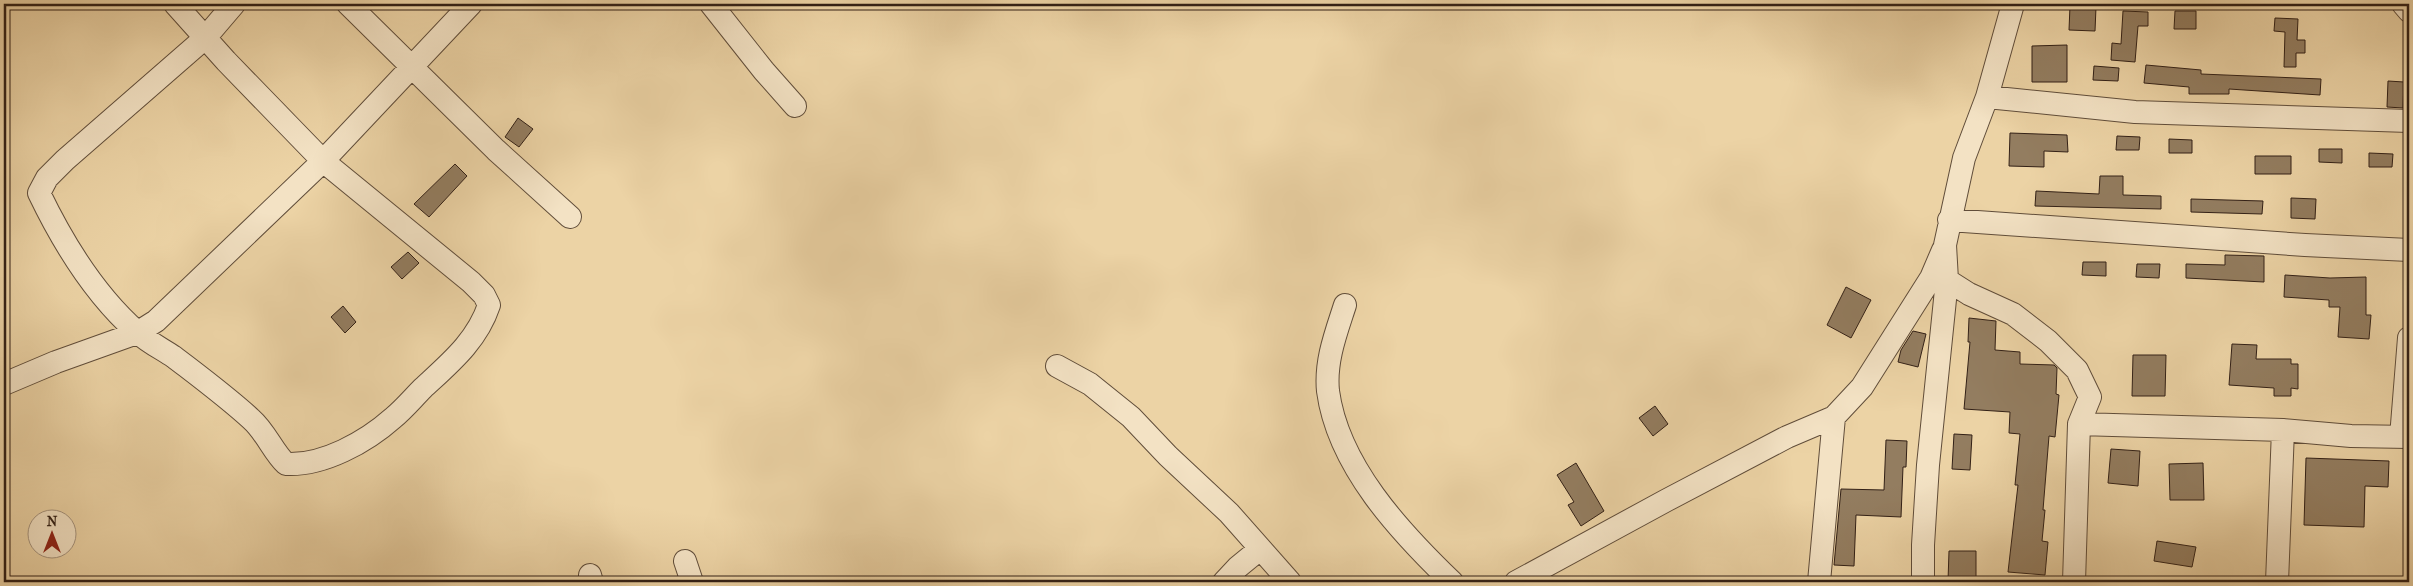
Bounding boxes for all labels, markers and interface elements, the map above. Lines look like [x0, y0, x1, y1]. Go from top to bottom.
north arrow [28, 508, 78, 558]
text: N [47, 513, 58, 530]

